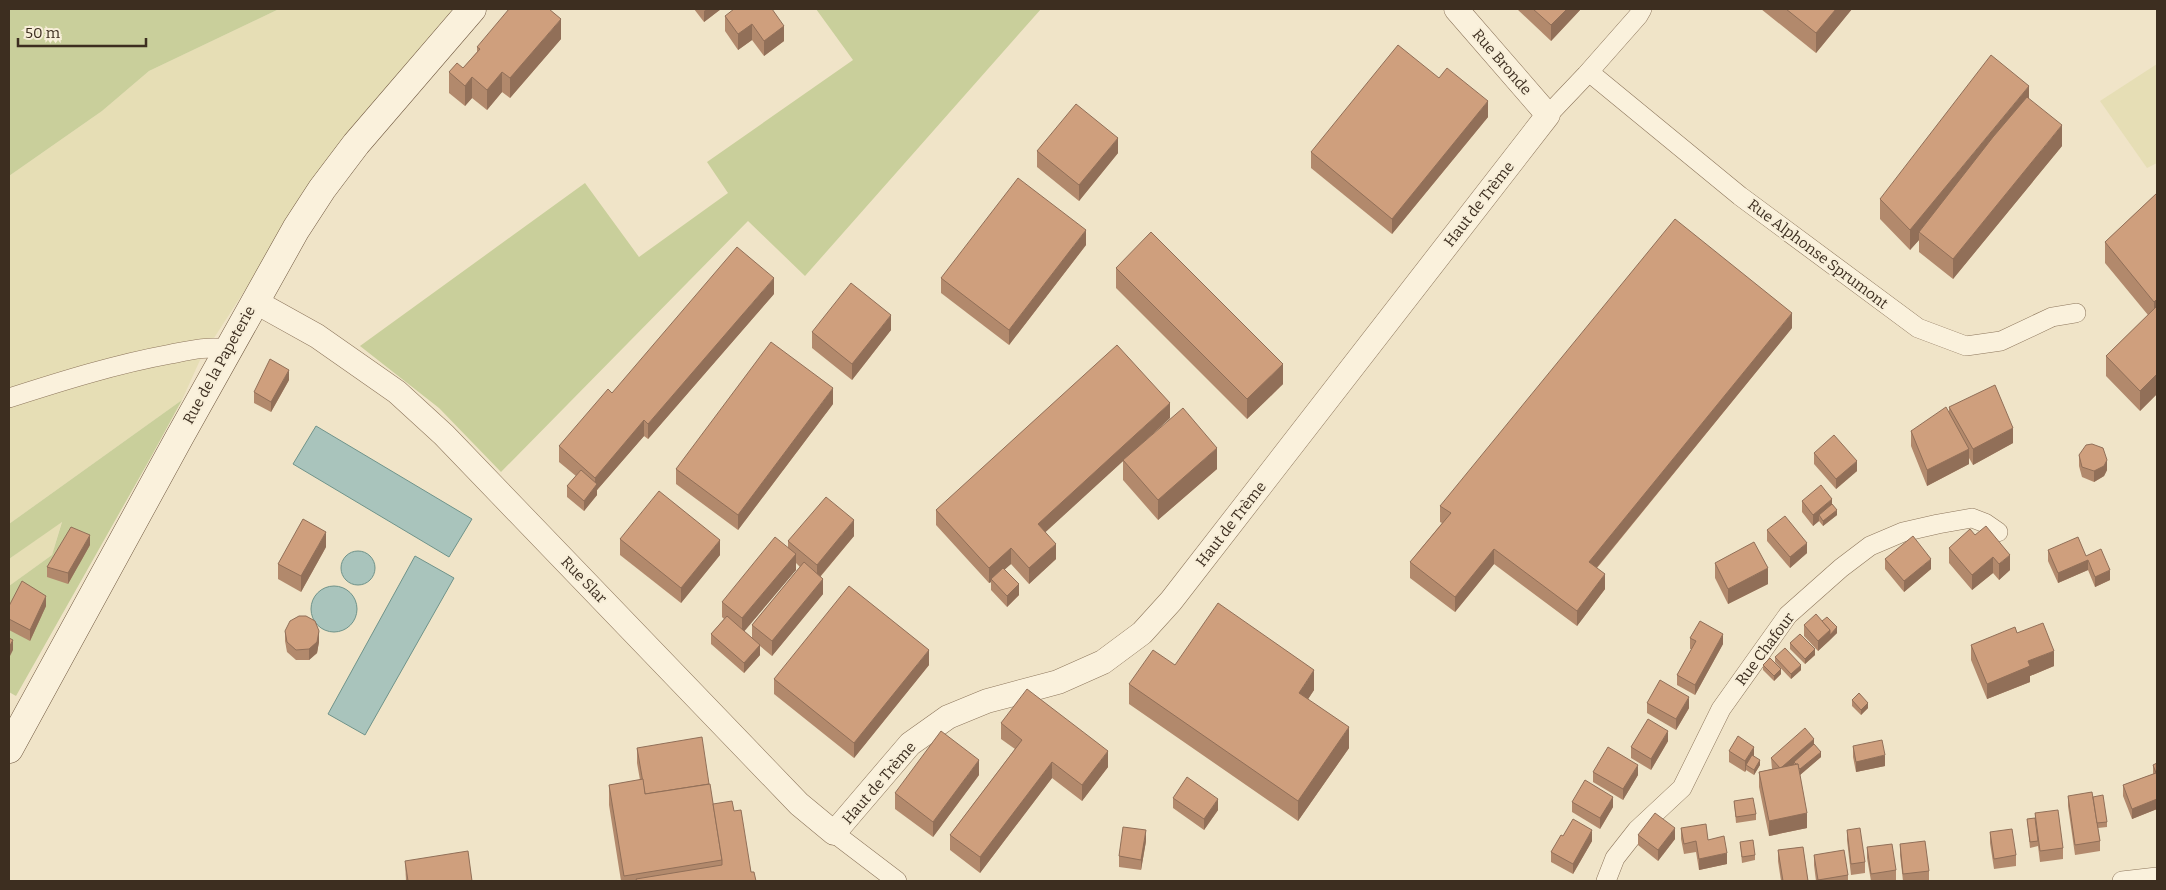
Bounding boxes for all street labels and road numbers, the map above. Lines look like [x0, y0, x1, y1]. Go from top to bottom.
street label: Rue Bronde [1469, 26, 1535, 98]
street label: Haut de Trème [1440, 158, 1518, 250]
street label: Rue Alphonse Sprumont [1744, 195, 1892, 313]
street label: Rue de la Papeterie [179, 303, 259, 427]
street label: Haut de Trème [1192, 478, 1270, 570]
street label: Rue Slar [557, 553, 611, 607]
street label: Rue Chafour [1732, 609, 1798, 689]
street label: Haut de Trème [838, 738, 920, 828]

